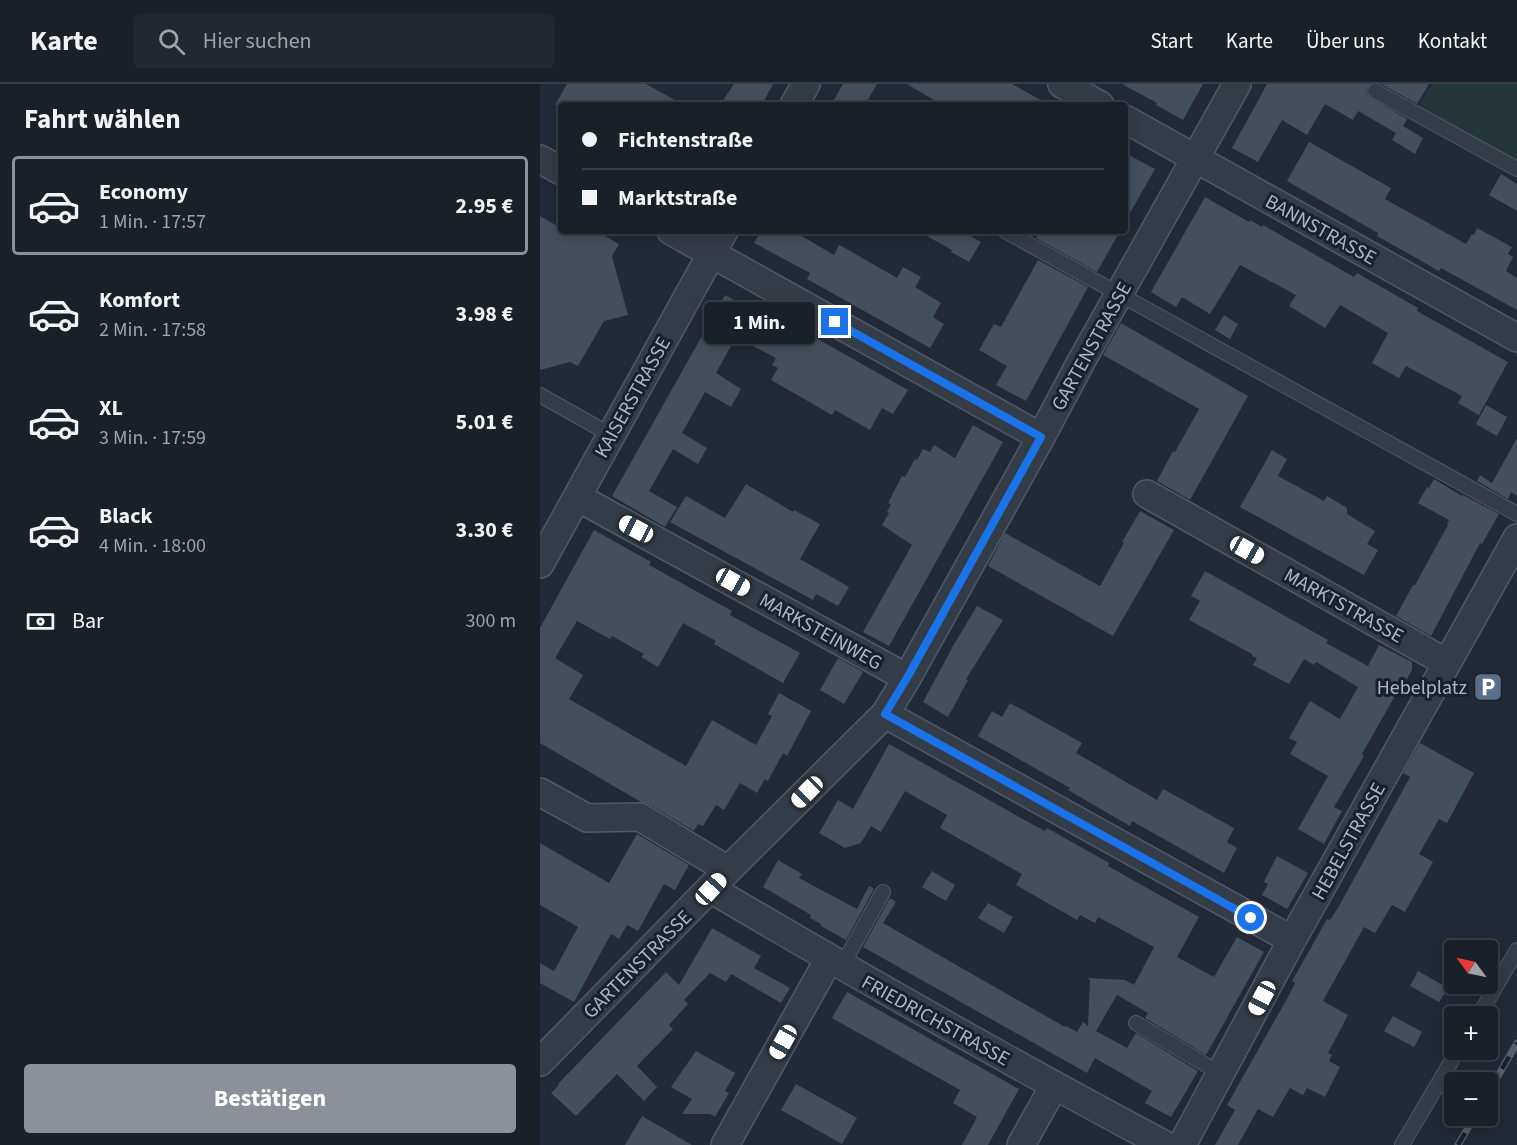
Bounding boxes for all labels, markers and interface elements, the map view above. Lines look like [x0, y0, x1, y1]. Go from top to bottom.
search box [134, 14, 554, 68]
text: Karte [30, 21, 98, 61]
icon: search [155, 25, 188, 58]
text: Hier suchen [203, 25, 312, 57]
text: Start [1150, 26, 1193, 56]
text: Karte [1226, 26, 1273, 56]
text: Über uns [1306, 26, 1385, 56]
text: Kontakt [1418, 26, 1487, 56]
text: Fahrt wählen [24, 100, 181, 139]
text: Fichtenstraße [618, 124, 753, 156]
text: Economy [99, 176, 188, 208]
icon: car [27, 179, 81, 233]
text: Marktstraße [618, 182, 737, 214]
street label: BANNSTRASSE [1260, 188, 1381, 272]
text: 2.95 € [456, 190, 513, 222]
text: 1 Min. · 17:57 [99, 208, 206, 236]
street label: GARTENSTRASSE [1045, 277, 1139, 416]
text: Komfort [99, 284, 180, 316]
icon: car [27, 287, 81, 341]
text: 3.98 € [456, 298, 513, 330]
callout: 1 Min. [703, 301, 814, 343]
route end [821, 308, 848, 335]
text: 1 Min. [733, 309, 786, 337]
text: 2 Min. · 17:58 [99, 316, 206, 344]
street label: KAISERSTRASSE [588, 332, 678, 463]
text: XL [99, 392, 123, 424]
icon: car [27, 395, 81, 449]
text: 5.01 € [456, 406, 513, 438]
text: 3 Min. · 17:59 [99, 424, 206, 452]
text: Black [99, 500, 153, 532]
icon: car [27, 503, 81, 557]
car [616, 513, 656, 545]
text: 3.30 € [456, 514, 513, 546]
text: 4 Min. · 18:00 [99, 532, 206, 560]
car [1227, 533, 1267, 567]
street label: MARKTSTRASSE [1279, 561, 1408, 650]
car [713, 565, 753, 599]
street label: MARKSTEINWEG [754, 587, 887, 677]
icon: cash [24, 605, 57, 638]
text: Bar [72, 605, 104, 637]
text: 300 m [466, 607, 516, 635]
parking icon: Hebelplatz [1472, 671, 1504, 703]
place label: Hebelplatz [1377, 674, 1467, 702]
car [788, 773, 826, 811]
street label: HEBELSTRASSE [1305, 778, 1393, 905]
car [692, 870, 730, 908]
street label: GARTENSTRASSE [577, 904, 698, 1025]
route start [1237, 904, 1264, 931]
north arrow [1444, 940, 1498, 994]
map controls [1444, 940, 1498, 1126]
street label: FRIEDRICHSTRASSE [856, 969, 1015, 1073]
car [1246, 978, 1278, 1018]
button: + [1444, 1006, 1498, 1060]
car [766, 1022, 800, 1062]
button: Bestätigen [24, 1064, 516, 1133]
button: − [1444, 1072, 1498, 1126]

